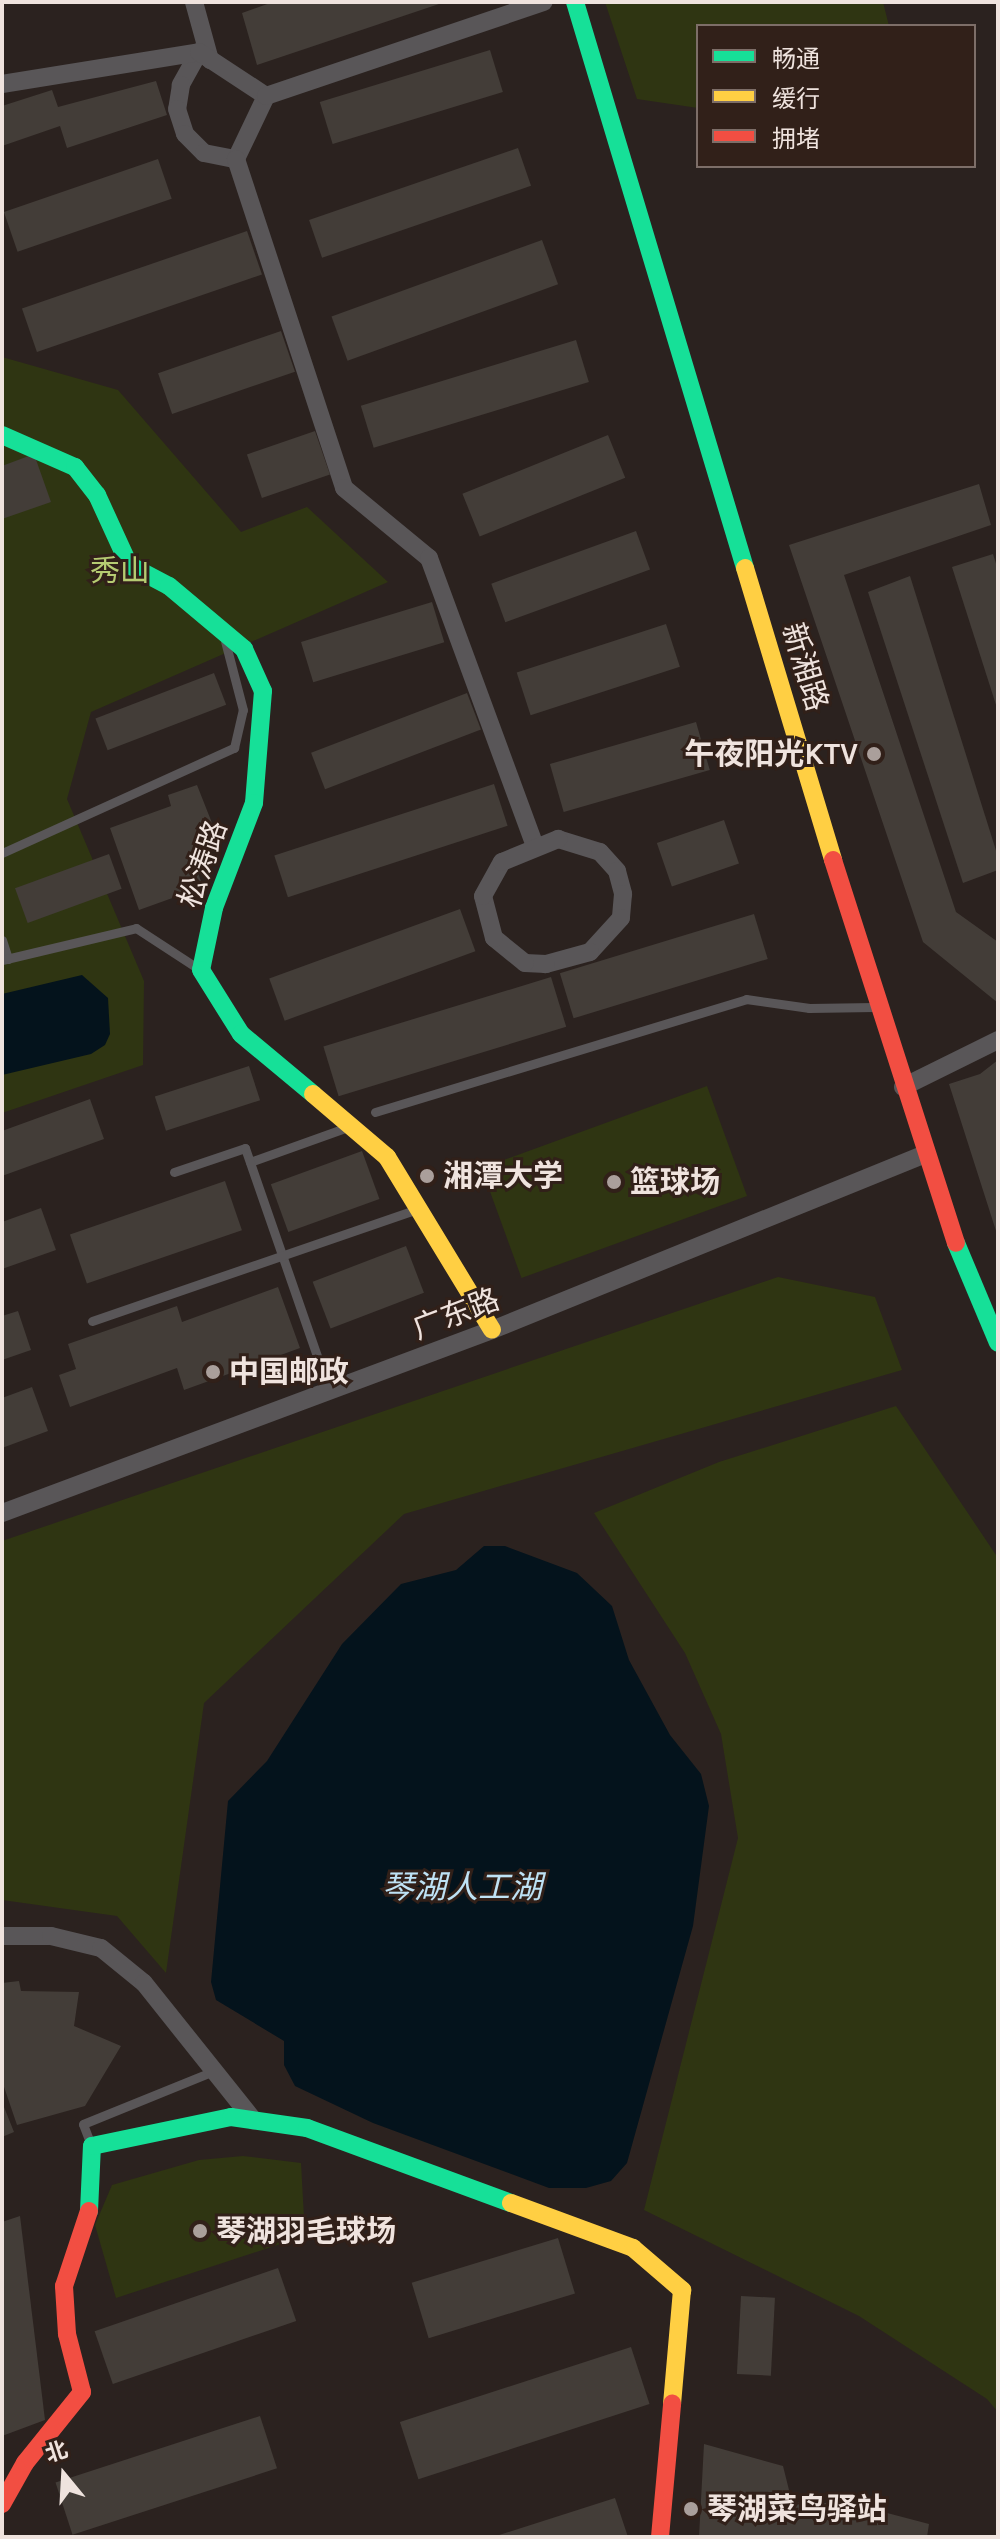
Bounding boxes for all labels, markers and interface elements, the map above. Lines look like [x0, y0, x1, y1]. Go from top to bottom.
legend [696, 24, 976, 168]
text: 畅通 [772, 45, 820, 73]
text: 缓行 [772, 85, 820, 113]
text: 拥堵 [772, 125, 820, 153]
park label: 秀山 [90, 553, 150, 589]
street label: 新湘路 [775, 619, 835, 715]
place label: 午夜阳光KTV [684, 736, 858, 772]
marker: 午夜阳光KTV [865, 745, 883, 763]
street label: 松涛路 [171, 816, 235, 912]
place label: 湘潭大学 [443, 1158, 563, 1194]
place label: 篮球场 [630, 1164, 720, 1200]
marker: 湘潭大学 [418, 1167, 436, 1185]
marker: 篮球场 [605, 1173, 623, 1191]
street label: 广东路 [408, 1281, 504, 1347]
place label: 中国邮政 [229, 1354, 349, 1390]
marker: 中国邮政 [204, 1363, 222, 1381]
water label: 琴湖人工湖 [382, 1869, 542, 1907]
place label: 琴湖羽毛球场 [216, 2213, 396, 2249]
marker: 琴湖羽毛球场 [191, 2222, 209, 2240]
north arrow [24, 2435, 104, 2515]
text: 北 [42, 2436, 71, 2468]
place label: 琴湖菜鸟驿站 [707, 2491, 887, 2527]
marker: 琴湖菜鸟驿站 [682, 2500, 700, 2518]

